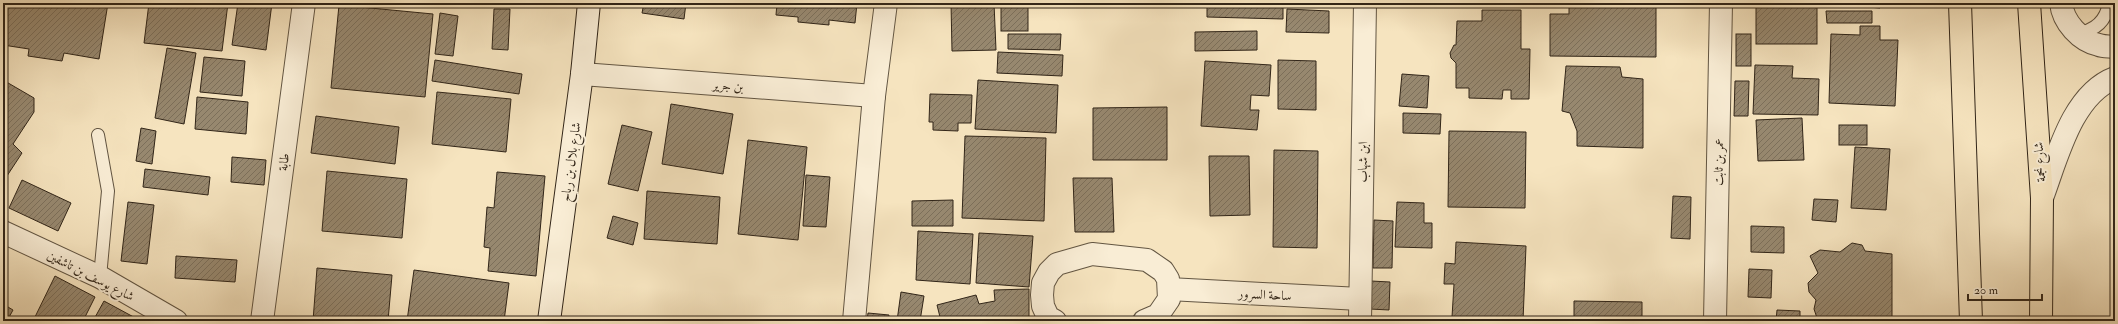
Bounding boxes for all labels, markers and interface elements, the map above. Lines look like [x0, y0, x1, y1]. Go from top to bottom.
street label: بن جرير [710, 77, 745, 95]
street label: شارع بلال بن رباح [557, 121, 587, 203]
street label: عمر بن ثابت [1711, 138, 1727, 186]
street label: ابن شهاب [1355, 141, 1371, 183]
street label: شارع نجمة [2031, 141, 2052, 183]
street label: طابة [275, 152, 293, 172]
street label: شارع يوسف بن تاشفين [43, 247, 137, 307]
scale bar [1968, 276, 2042, 302]
text: 20 m [1974, 283, 1999, 298]
street label: ساحة السرور [1236, 286, 1292, 304]

